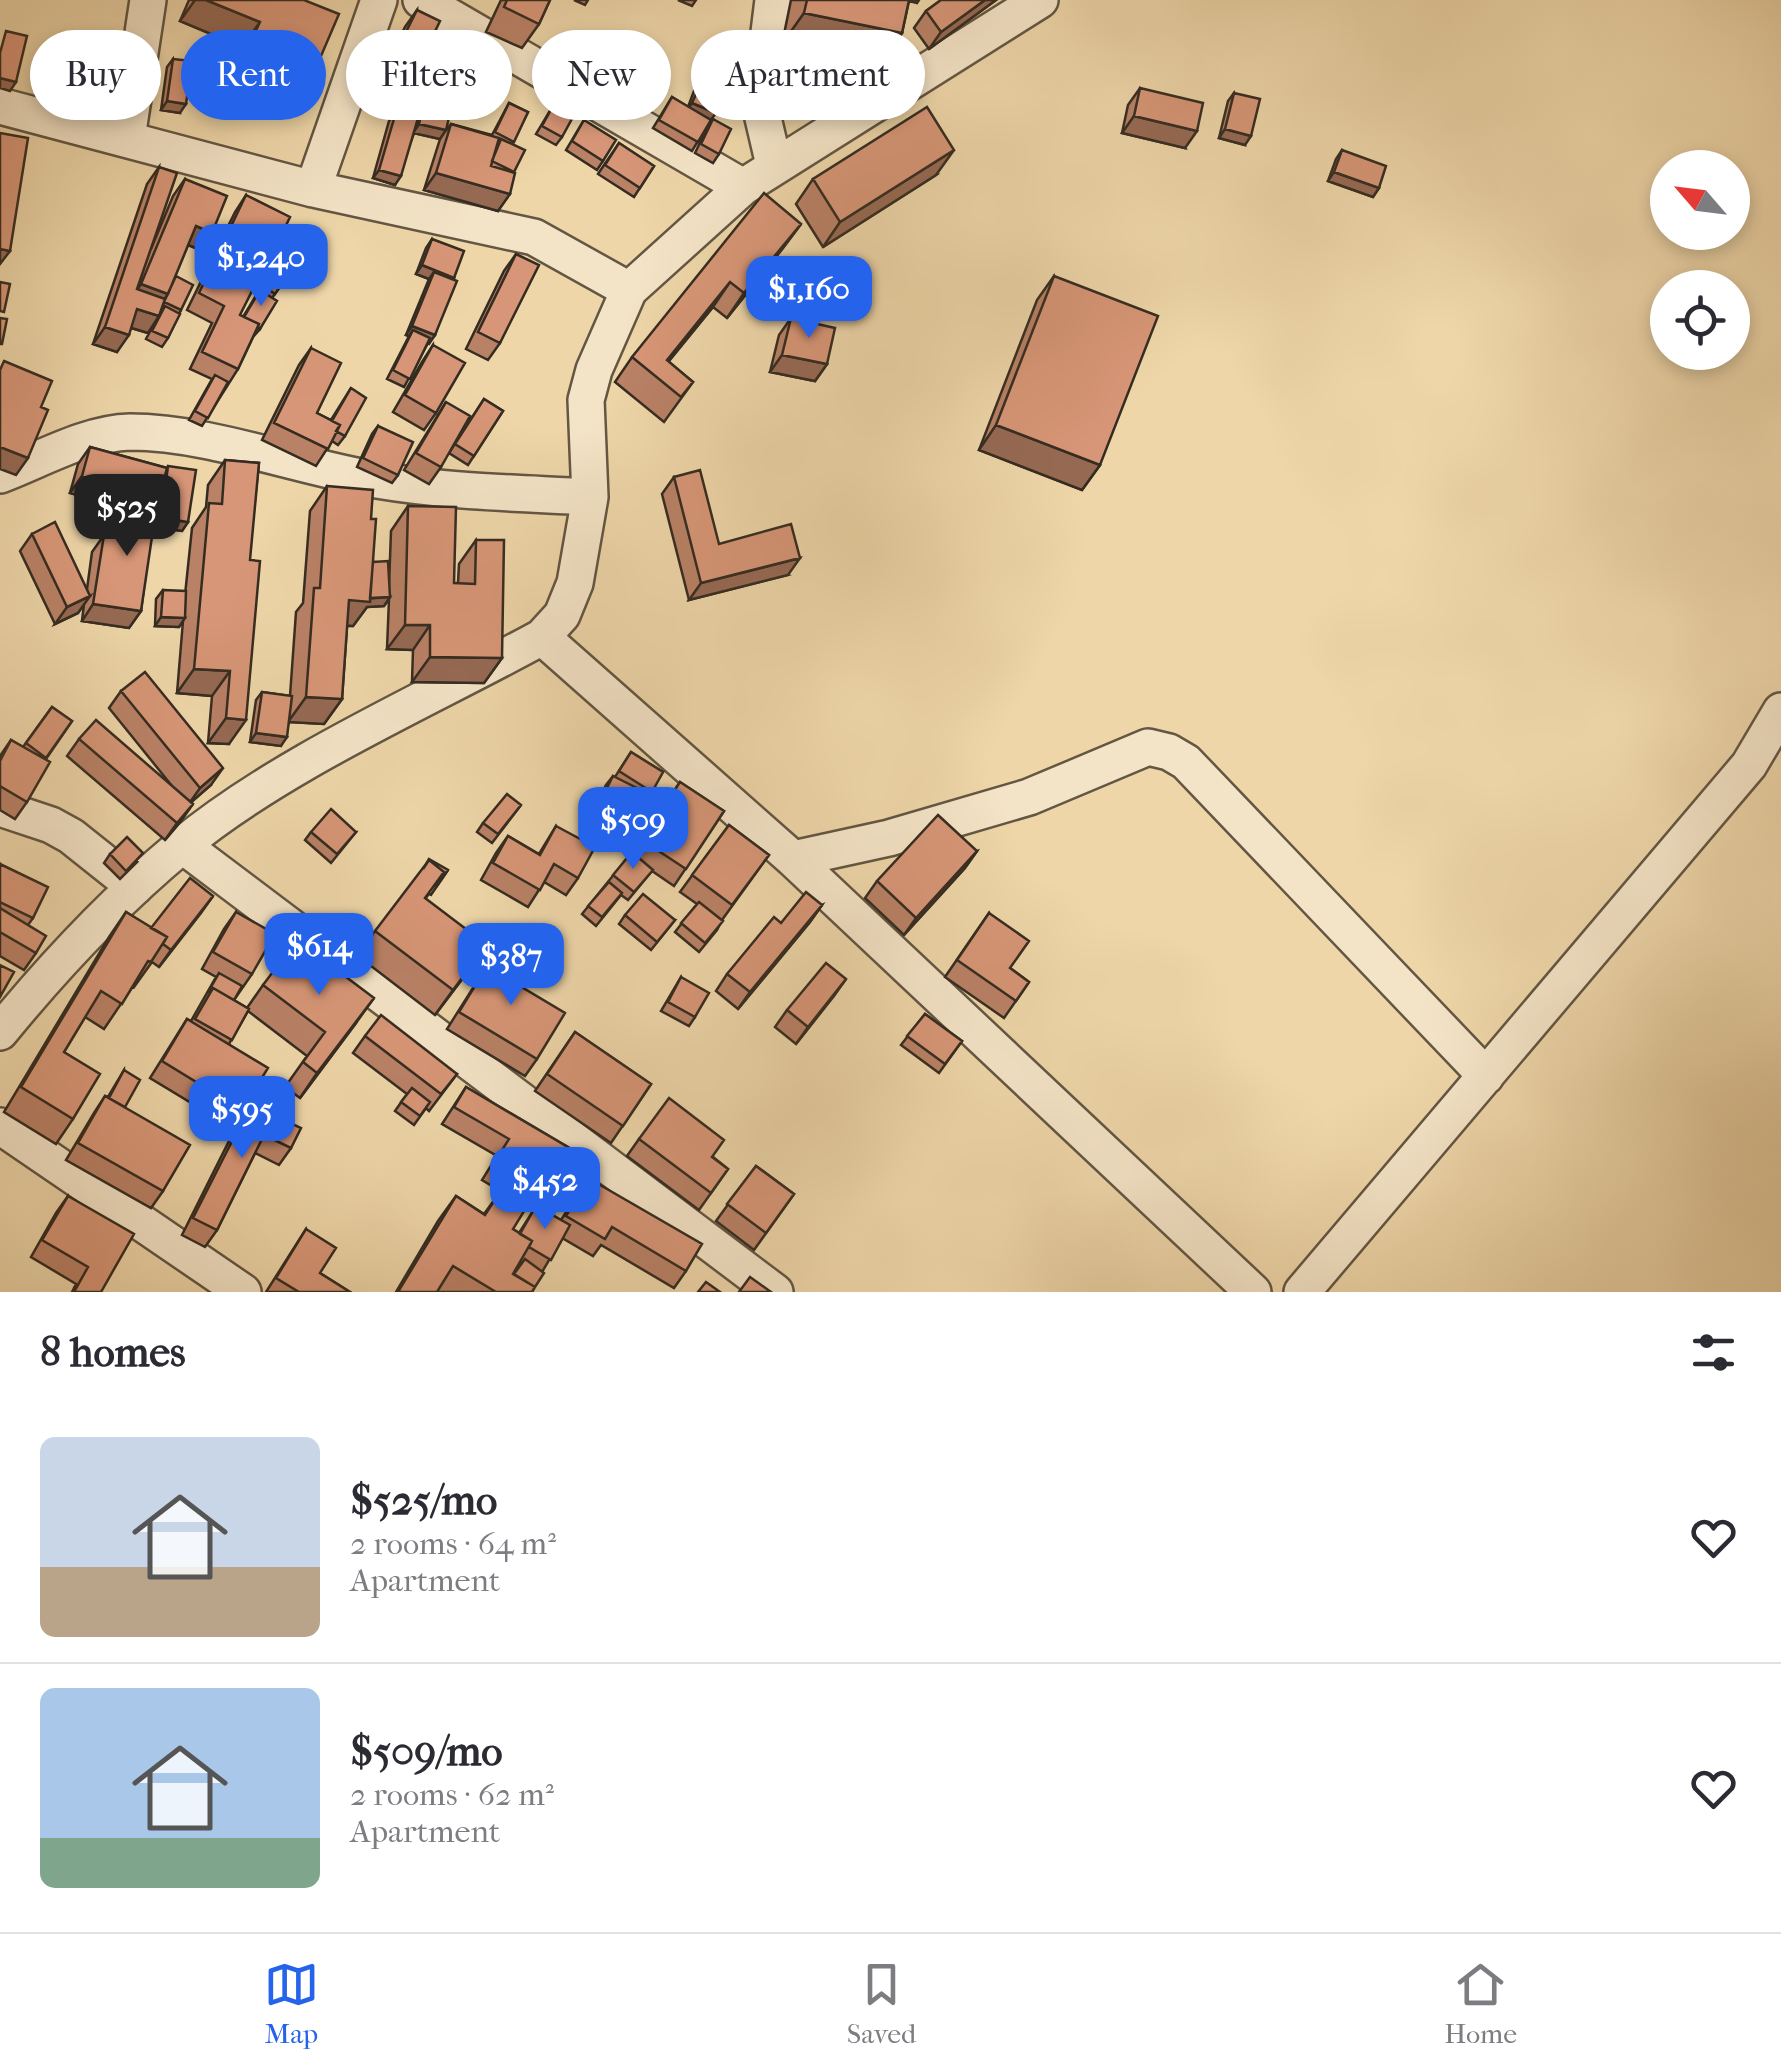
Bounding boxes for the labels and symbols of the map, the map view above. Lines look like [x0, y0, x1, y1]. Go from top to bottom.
north arrow [1650, 150, 1750, 250]
pin: $1,240 [180, 224, 342, 309]
pin: $1,160 [728, 256, 890, 341]
pin: $525 [68, 474, 186, 559]
pin: $509 [574, 787, 692, 872]
pin: $614 [260, 913, 378, 998]
pin: $387 [452, 923, 570, 1008]
pin: $595 [183, 1076, 301, 1161]
pin: $452 [486, 1147, 604, 1232]

